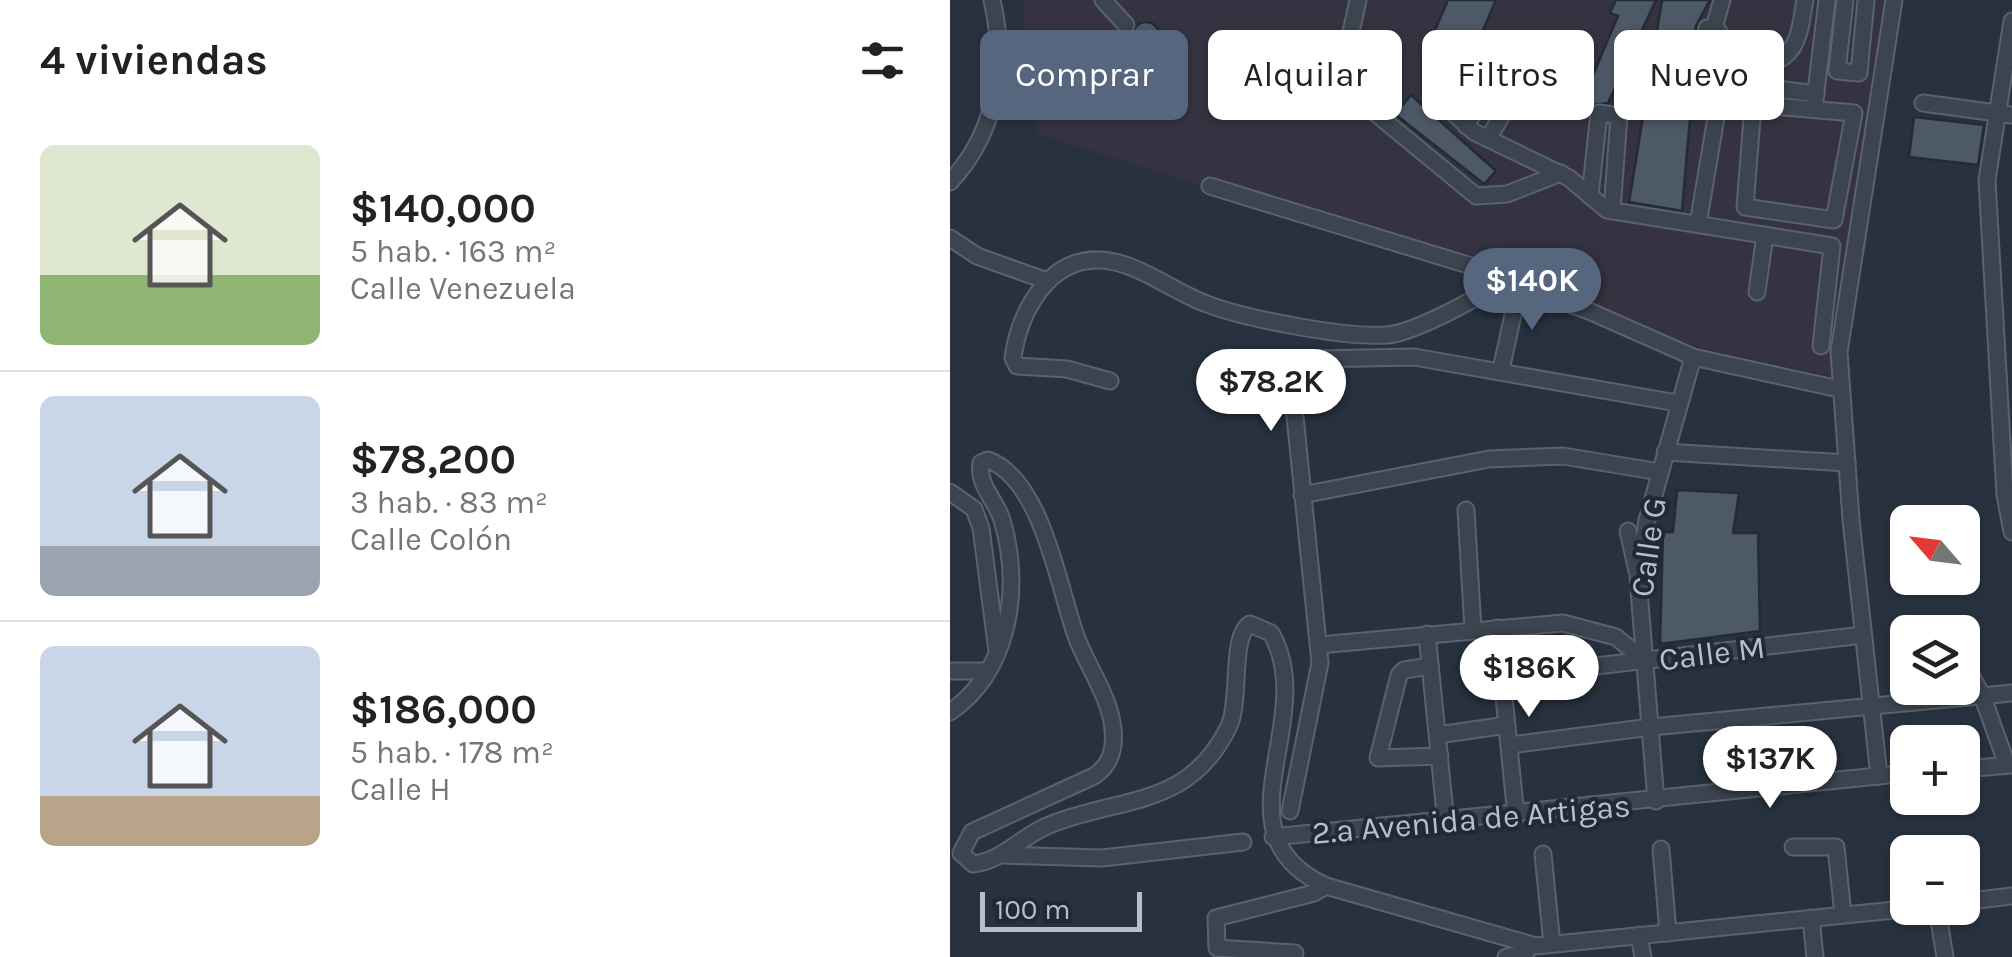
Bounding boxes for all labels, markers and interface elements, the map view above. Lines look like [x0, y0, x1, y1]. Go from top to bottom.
chip: Comprar [980, 30, 1188, 120]
chip: Alquilar [1208, 30, 1402, 120]
chip: Filtros [1422, 30, 1594, 120]
chip: Nuevo [1614, 30, 1784, 120]
icon: filters [855, 33, 910, 88]
text: 4 viviendas [40, 35, 268, 85]
text: $140,000 [350, 183, 536, 233]
icon: home [120, 185, 240, 305]
text: 5 hab. · 163 m² [350, 233, 556, 270]
pin: $140K [1462, 248, 1602, 333]
text: $140K [1485, 262, 1579, 299]
text: Calle Venezuela [350, 270, 576, 307]
pin: $78.2K [1190, 349, 1352, 434]
text: $78.2K [1218, 363, 1324, 400]
text: $78,200 [350, 434, 516, 484]
icon: home [120, 436, 240, 556]
text: 3 hab. · 83 m² [350, 484, 548, 521]
street label: Calle G [1623, 495, 1674, 599]
north arrow [1890, 505, 1980, 595]
map controls [1890, 505, 1980, 925]
text: Calle Colón [350, 521, 512, 558]
button: layers [1890, 615, 1980, 705]
street label: Calle M [1657, 629, 1767, 678]
pin: $186K [1459, 635, 1599, 720]
text: $186K [1482, 649, 1576, 686]
text: $186,000 [350, 684, 537, 734]
icon: home [120, 686, 240, 806]
button: + [1890, 725, 1980, 815]
pin: $137K [1700, 726, 1840, 811]
text: 5 hab. · 178 m² [350, 734, 554, 771]
text: $137K [1725, 740, 1815, 777]
text: Calle H [350, 771, 451, 808]
street label: 2.ª Avenida de Artigas [1310, 787, 1632, 852]
button: − [1890, 835, 1980, 925]
scale bar [980, 887, 1142, 932]
text: 100 m [995, 893, 1070, 926]

